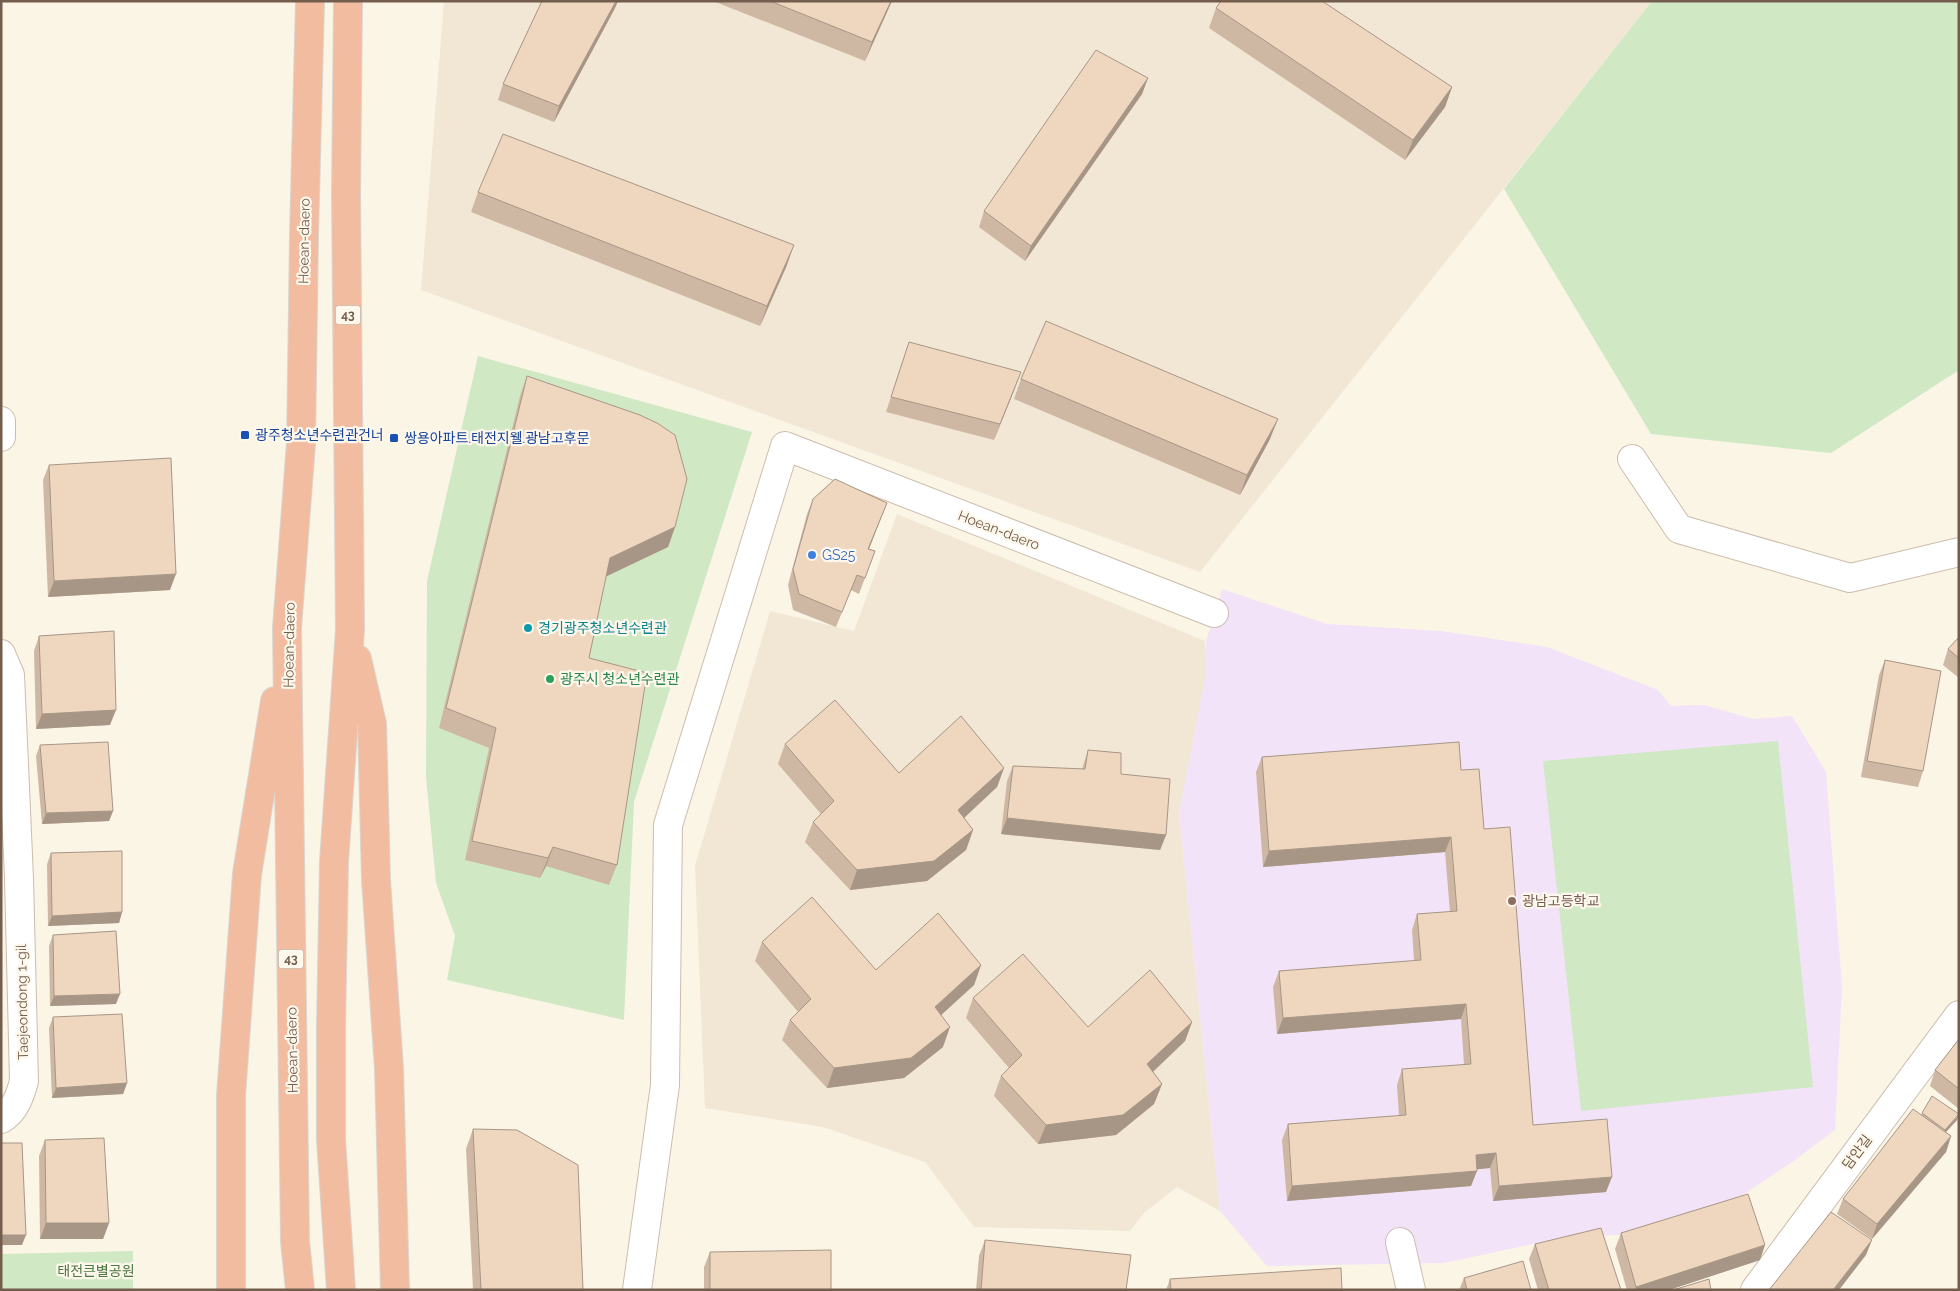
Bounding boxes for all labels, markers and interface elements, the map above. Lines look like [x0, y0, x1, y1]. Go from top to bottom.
street label: Hoean-daero [295, 198, 313, 284]
road number: 43 [336, 306, 360, 324]
place label: 광주청소년수련관건너 [255, 427, 384, 443]
marker: 광주청소년수련관건너 [239, 429, 251, 441]
place label: 쌍용아파트.태전지웰.광남고후문 [404, 430, 590, 446]
marker: 쌍용아파트.태전지웰.광남고후문 [388, 432, 400, 444]
street label: Hoean-daero [956, 507, 1042, 553]
place label: GS25 [822, 547, 856, 563]
marker: GS25 [806, 549, 818, 561]
street label: Hoean-daero [280, 602, 298, 688]
place label: 경기광주청소년수련관 [538, 620, 667, 636]
marker: 경기광주청소년수련관 [522, 622, 534, 634]
place label: 광주시 청소년수련관 [560, 671, 680, 687]
marker: 광주시 청소년수련관 [544, 673, 556, 685]
place label: 광남고등학교 [1522, 893, 1599, 909]
marker: 광남고등학교 [1506, 895, 1518, 907]
street label: Taejeondong 1-gil [13, 944, 31, 1060]
road number: 43 [278, 950, 304, 969]
street label: Hoean-daero [283, 1007, 301, 1093]
street label: 담안길 [1839, 1132, 1875, 1172]
park label: 태전큰별공원 [57, 1263, 135, 1279]

